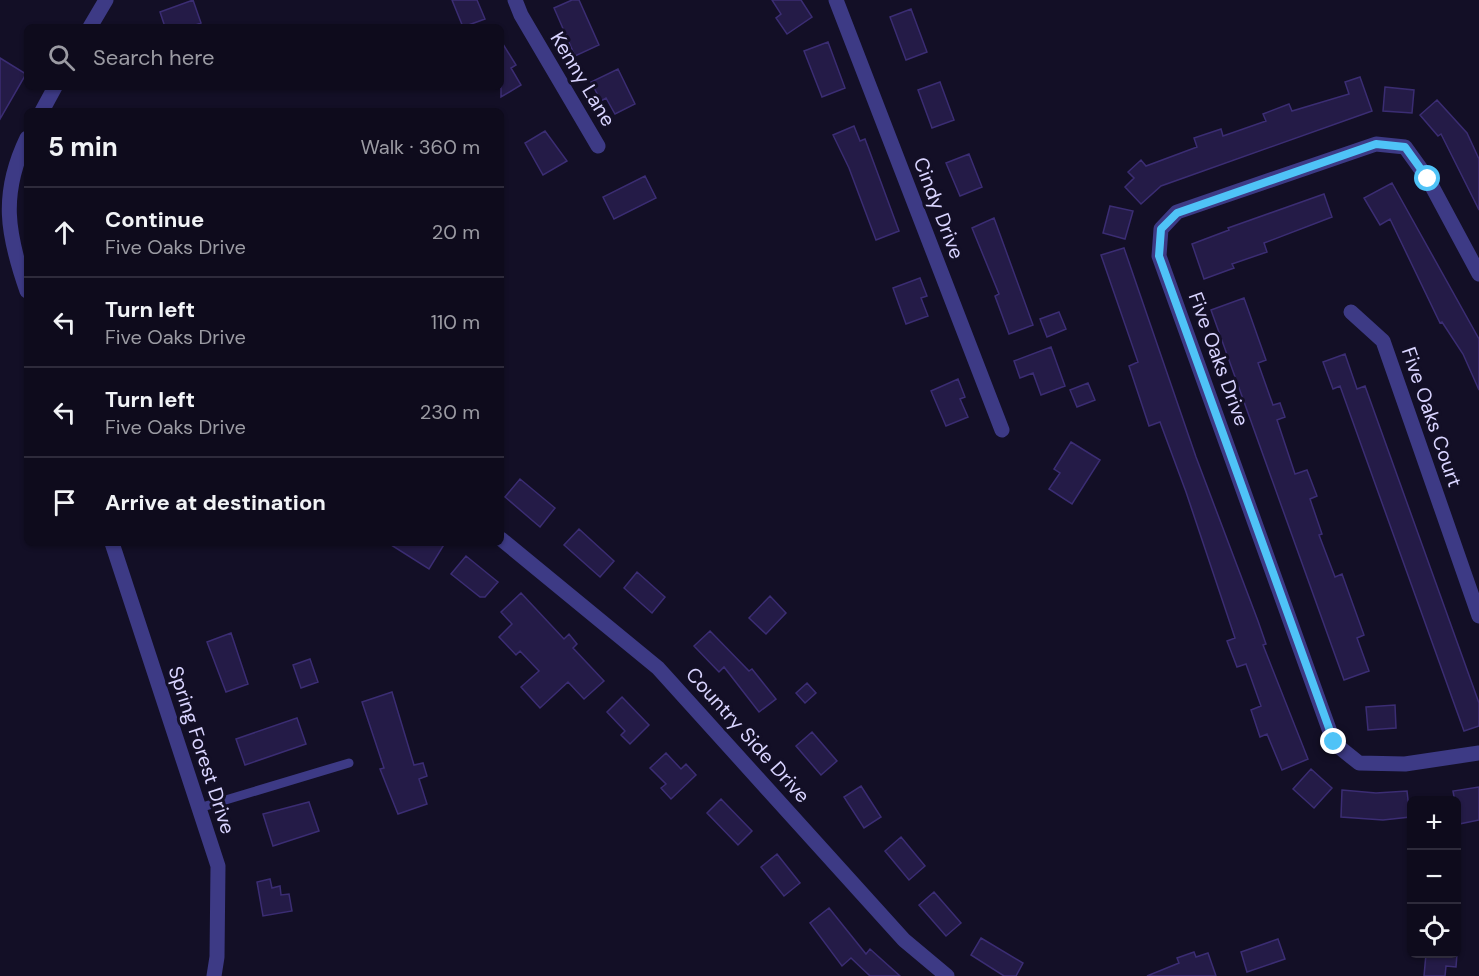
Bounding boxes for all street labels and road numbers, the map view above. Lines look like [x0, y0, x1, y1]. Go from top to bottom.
street label: Kenny Lane [545, 27, 621, 131]
street label: Cindy Drive [908, 153, 970, 263]
street label: Five Oaks Drive [1183, 288, 1255, 430]
street label: Five Oaks Court [1396, 344, 1468, 491]
street label: Country Side Drive [680, 662, 816, 808]
street label: Spring Forest Drive [163, 663, 241, 837]

